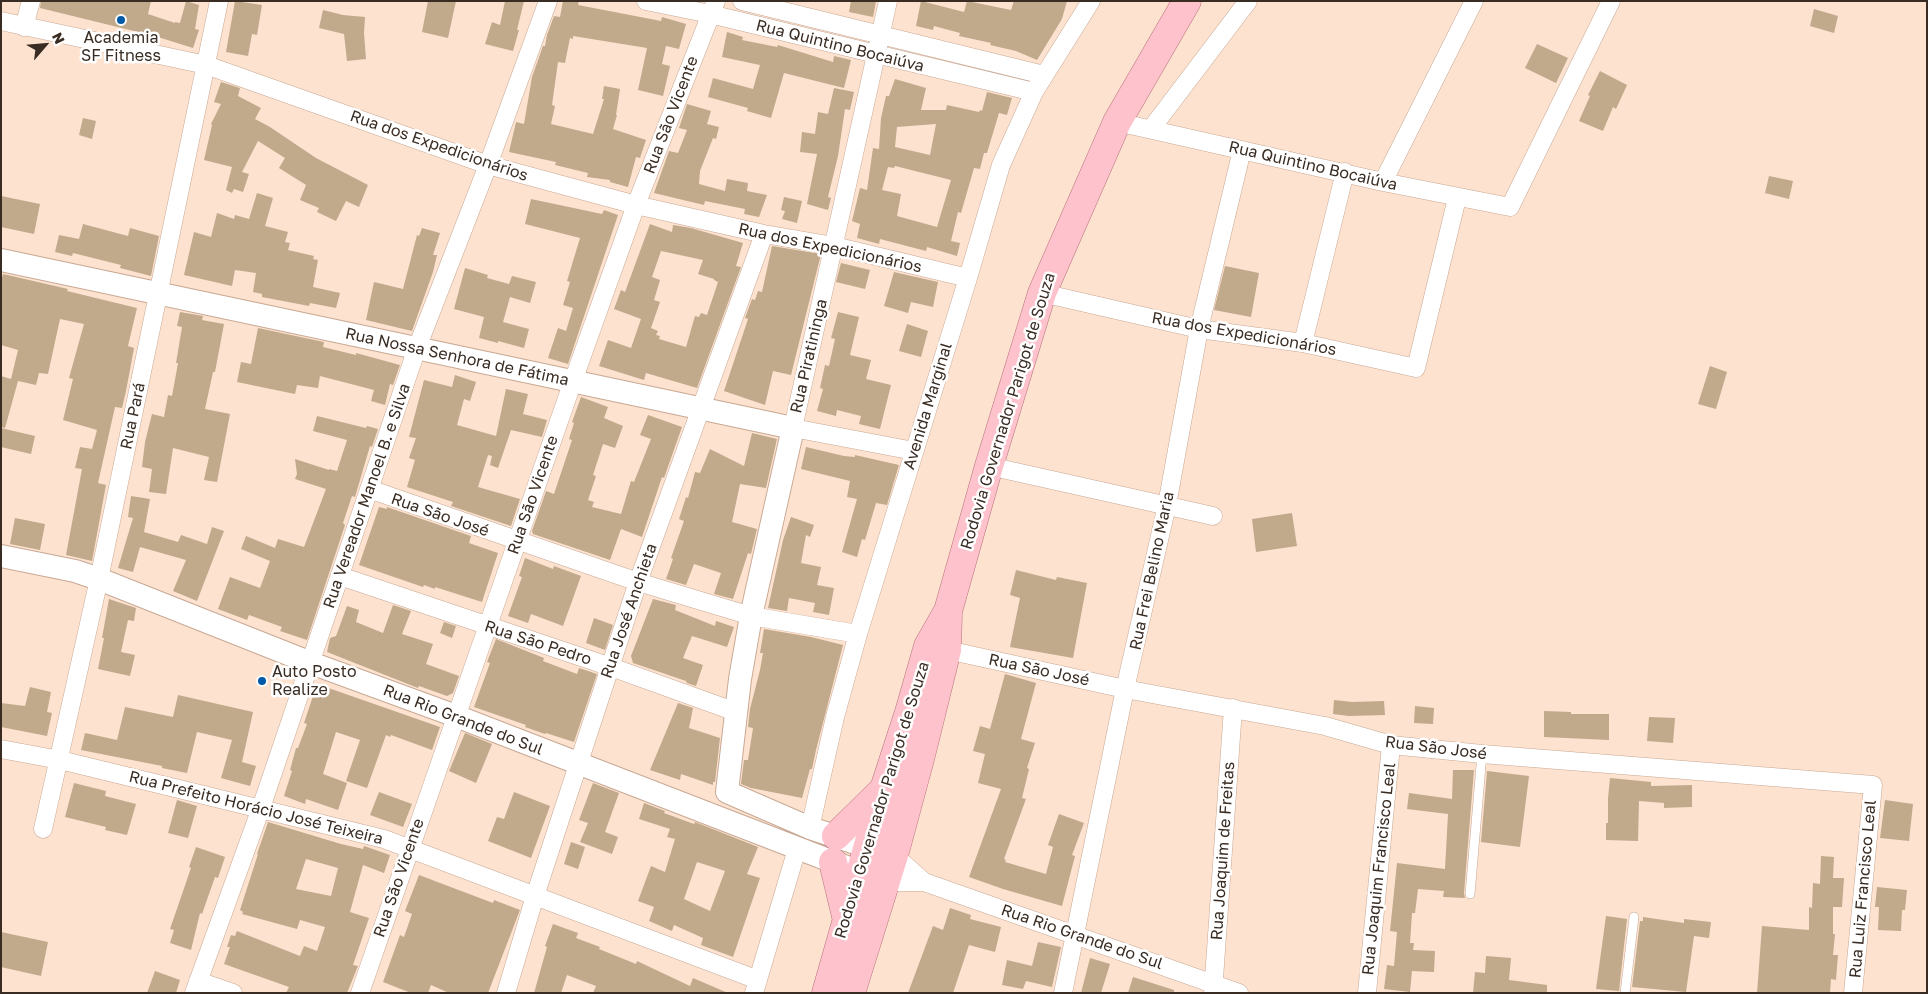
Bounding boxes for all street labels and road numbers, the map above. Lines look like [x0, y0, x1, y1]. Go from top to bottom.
street label: Rua Quintino Bocaiúva [754, 16, 926, 76]
street label: Rua São Vicente [640, 53, 702, 177]
street label: Rua dos Expedicionários [347, 106, 531, 186]
street label: Rua Quintino Bocaiúva [1227, 137, 1399, 195]
street label: Rua dos Expedicionários [736, 219, 924, 277]
street label: Rodovia Governador Parigot de Souza [957, 270, 1059, 552]
street label: Rua Piratininga [787, 297, 831, 415]
street label: Rua dos Expedicionários [1150, 308, 1338, 360]
street label: Rua Nossa Senhora de Fátima [343, 324, 571, 390]
street label: Avenida Marginal [900, 340, 956, 472]
street label: Rua Pará [117, 381, 149, 451]
street label: Rua Vereador Manoel B. e Silva [319, 381, 415, 611]
street label: Rua São Vicente [504, 433, 562, 557]
street label: Rua São José [388, 489, 492, 541]
street label: Rua Frei Belino Maria [1126, 490, 1178, 652]
street label: Rua José Anchieta [597, 541, 661, 681]
street label: Rua São Pedro [482, 617, 594, 669]
street label: Rua São José [987, 650, 1091, 690]
street label: Rodovia Governador Parigot de Souza [831, 659, 933, 941]
street label: Rua Rio Grande do Sul [380, 681, 546, 759]
street label: Rua São José [1384, 732, 1488, 764]
street label: Rua Joaquim de Freitas [1207, 761, 1239, 941]
street label: Rua Joaquim Francisco Leal [1358, 762, 1400, 976]
street label: Rua Prefeito Horácio José Teixeira [127, 767, 385, 849]
street label: Rua Luiz Francisco Leal [1846, 799, 1880, 979]
street label: Rua São Vicente [370, 816, 428, 940]
street label: Rua Rio Grande do Sul [999, 900, 1165, 974]

